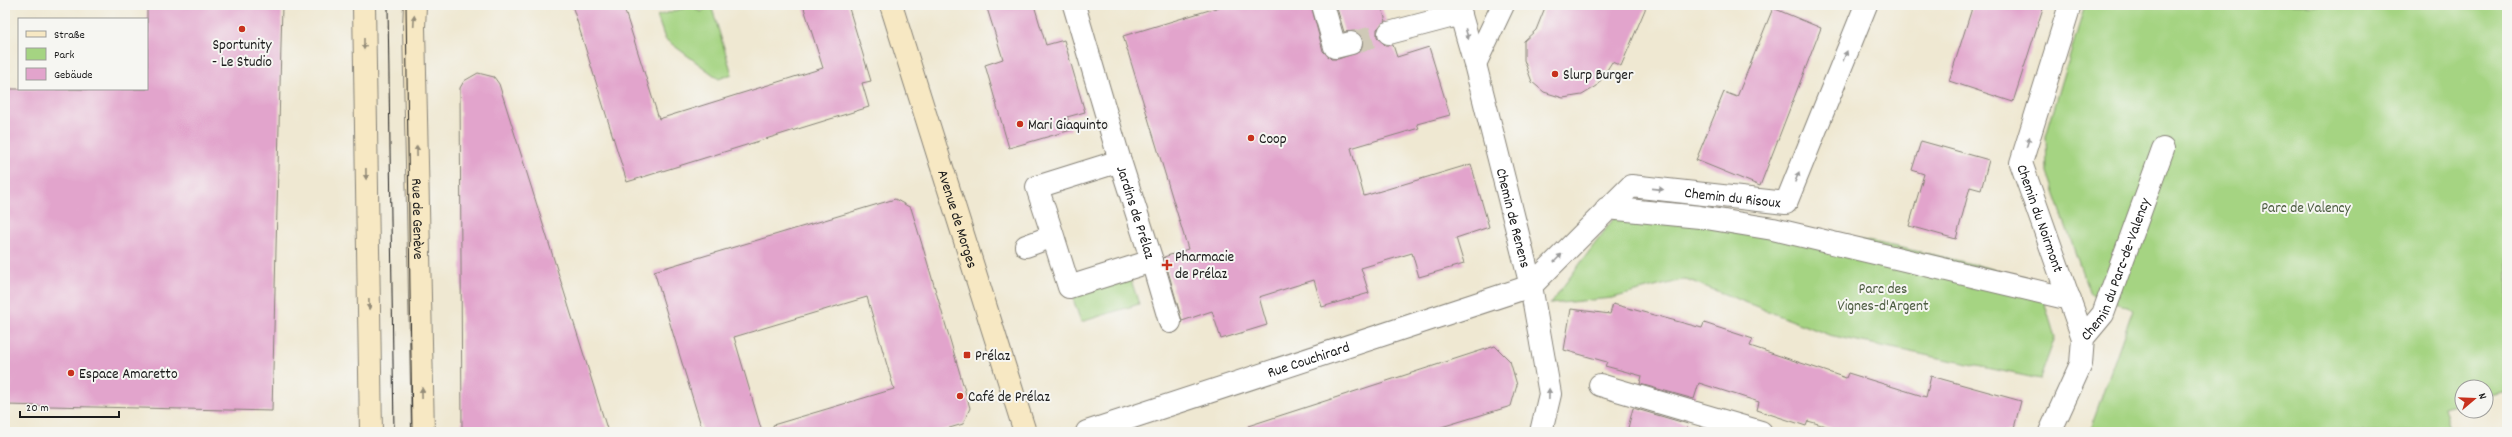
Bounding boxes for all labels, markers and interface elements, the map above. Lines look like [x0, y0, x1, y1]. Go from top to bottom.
one-way arrow [411, 15, 418, 27]
legend [18, 18, 148, 90]
marker: Sportunity - Le Studio [237, 24, 247, 34]
text: Straße [54, 27, 85, 44]
one-way arrow [1464, 29, 1470, 41]
place label: Sportunity - Le Studio [212, 35, 272, 74]
one-way arrow [361, 38, 367, 51]
text: Park [54, 47, 75, 64]
one-way arrow [1843, 49, 1849, 61]
place label: Slurp Burger [1563, 65, 1634, 87]
text: Gebäude [54, 67, 93, 84]
marker: Slurp Burger [1550, 69, 1560, 79]
place label: Mari Giaquinto [1028, 115, 1108, 137]
marker: Mari Giaquinto [1015, 119, 1025, 129]
place label: Coop [1259, 129, 1287, 151]
marker: Coop [1246, 133, 1256, 143]
one-way arrow [2025, 136, 2031, 148]
one-way arrow [413, 145, 420, 157]
street label: Chemin du Noirmont [2009, 162, 2068, 276]
street label: Jardins de Prélaz [1109, 163, 1160, 263]
street label: Chemin de Renens [1489, 166, 1535, 270]
street label: Avenue de Morges [930, 167, 982, 271]
one-way arrow [363, 168, 369, 181]
one-way arrow [1794, 171, 1800, 182]
street label: Rue de Genève [404, 178, 428, 260]
street label: Chemin du Risoux [1683, 183, 1782, 215]
one-way arrow [1652, 186, 1664, 192]
street label: Chemin du Parc-de-Valency [2076, 194, 2158, 346]
park label: Parc de Valency [2261, 198, 2352, 220]
place label: Pharmacie de Prélaz [1175, 247, 1234, 286]
one-way arrow [1553, 253, 1563, 263]
marker: Pharmacie de Prélaz [1162, 260, 1172, 270]
park label: Parc des Vignes-d'Argent [1838, 279, 1929, 318]
one-way arrow [365, 298, 372, 310]
street label: Rue Couchirard [1265, 337, 1353, 385]
place label: Prélaz [975, 346, 1010, 368]
marker: Prélaz [962, 350, 972, 360]
place label: Espace Amaretto [79, 364, 178, 386]
marker: Espace Amaretto [66, 368, 76, 378]
north arrow [2454, 379, 2494, 419]
one-way arrow [419, 386, 425, 399]
place label: Café de Prélaz [968, 387, 1050, 409]
one-way arrow [1545, 388, 1552, 400]
marker: Café de Prélaz [955, 391, 965, 401]
text: N [2473, 391, 2490, 402]
scale bar [20, 393, 119, 419]
text: 20 m [26, 400, 49, 417]

